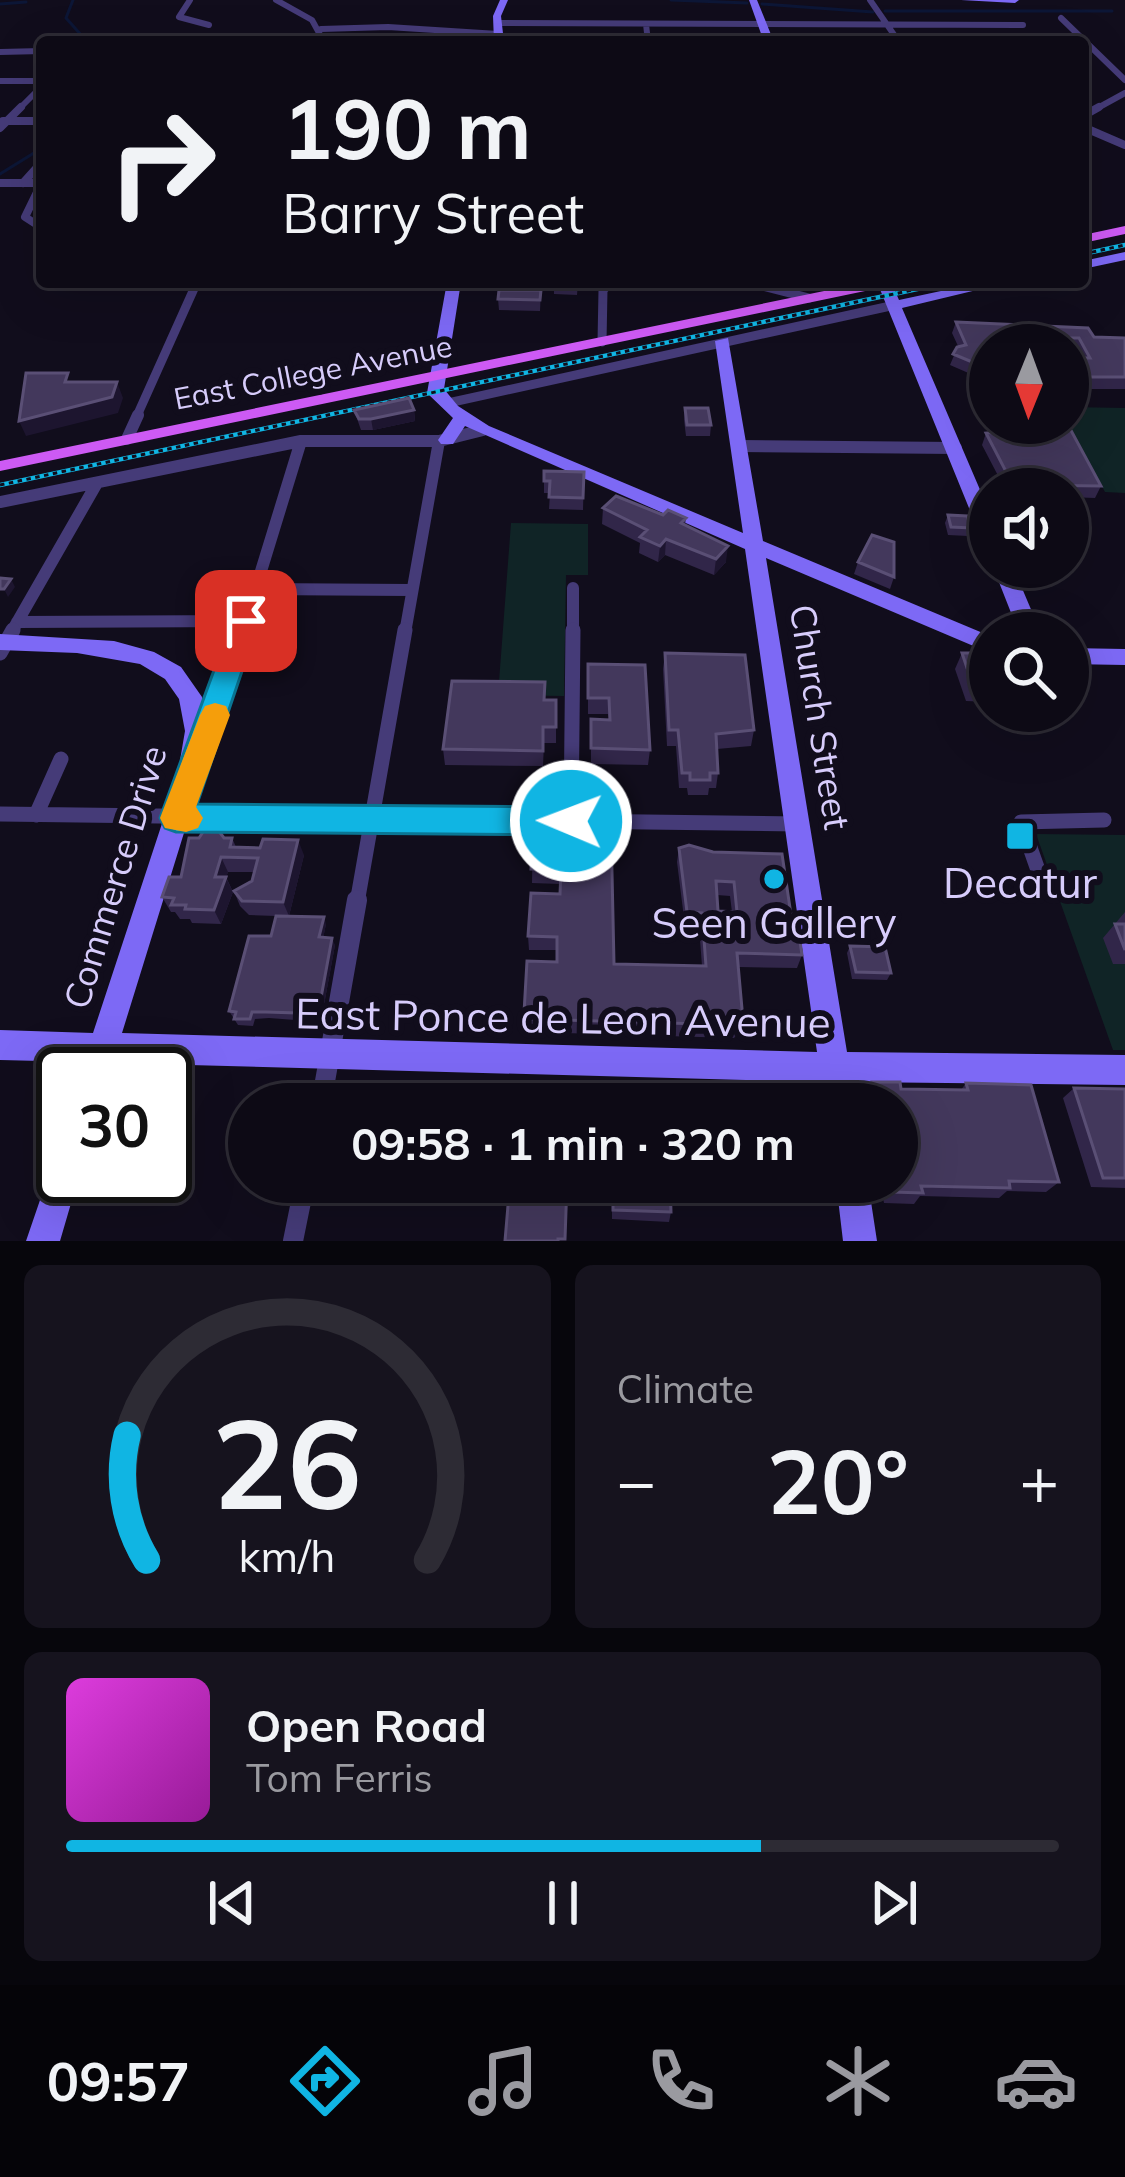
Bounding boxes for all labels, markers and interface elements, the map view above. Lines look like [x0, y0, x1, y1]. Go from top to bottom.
text: 190 m [282, 75, 532, 180]
icon: right [84, 84, 240, 240]
text: Barry Street [282, 179, 584, 247]
north arrow [969, 324, 1089, 444]
map controls [969, 324, 1089, 732]
street label: East College Avenue [171, 326, 455, 418]
button: sound [969, 468, 1089, 588]
pin [195, 570, 297, 672]
icon: arrive [213, 588, 279, 654]
street label: Church Street [780, 601, 860, 833]
button: search [969, 612, 1089, 732]
street label: Commerce Drive [53, 740, 176, 1014]
position arrow [508, 758, 634, 884]
marker: Decatur [1004, 820, 1036, 852]
place label: Decatur [943, 856, 1098, 909]
marker: Seen Gallery [761, 866, 787, 892]
place label: Seen Gallery [652, 896, 897, 949]
street label: East Ponce de Leon Avenue [295, 986, 831, 1049]
speed limit sign: 30 [36, 1047, 192, 1203]
text: 09:58 · 1 min · 320 m [351, 1115, 795, 1171]
text: Climate [617, 1364, 754, 1413]
text: 26 [212, 1384, 362, 1540]
text: 20° [767, 1424, 909, 1537]
text: − [617, 1439, 656, 1522]
text: + [1019, 1439, 1059, 1522]
text: km/h [239, 1528, 336, 1582]
text: Open Road [246, 1697, 487, 1753]
text: Tom Ferris [246, 1753, 433, 1802]
icon: previous [199, 1870, 265, 1936]
icon: pause [530, 1870, 596, 1936]
icon: next [861, 1870, 927, 1936]
icon: directions [283, 2039, 367, 2123]
icon: music [461, 2039, 545, 2123]
icon: phone [639, 2039, 723, 2123]
icon: climate [816, 2039, 900, 2123]
icon: car [994, 2039, 1078, 2123]
text: 09:57 [47, 2047, 190, 2115]

